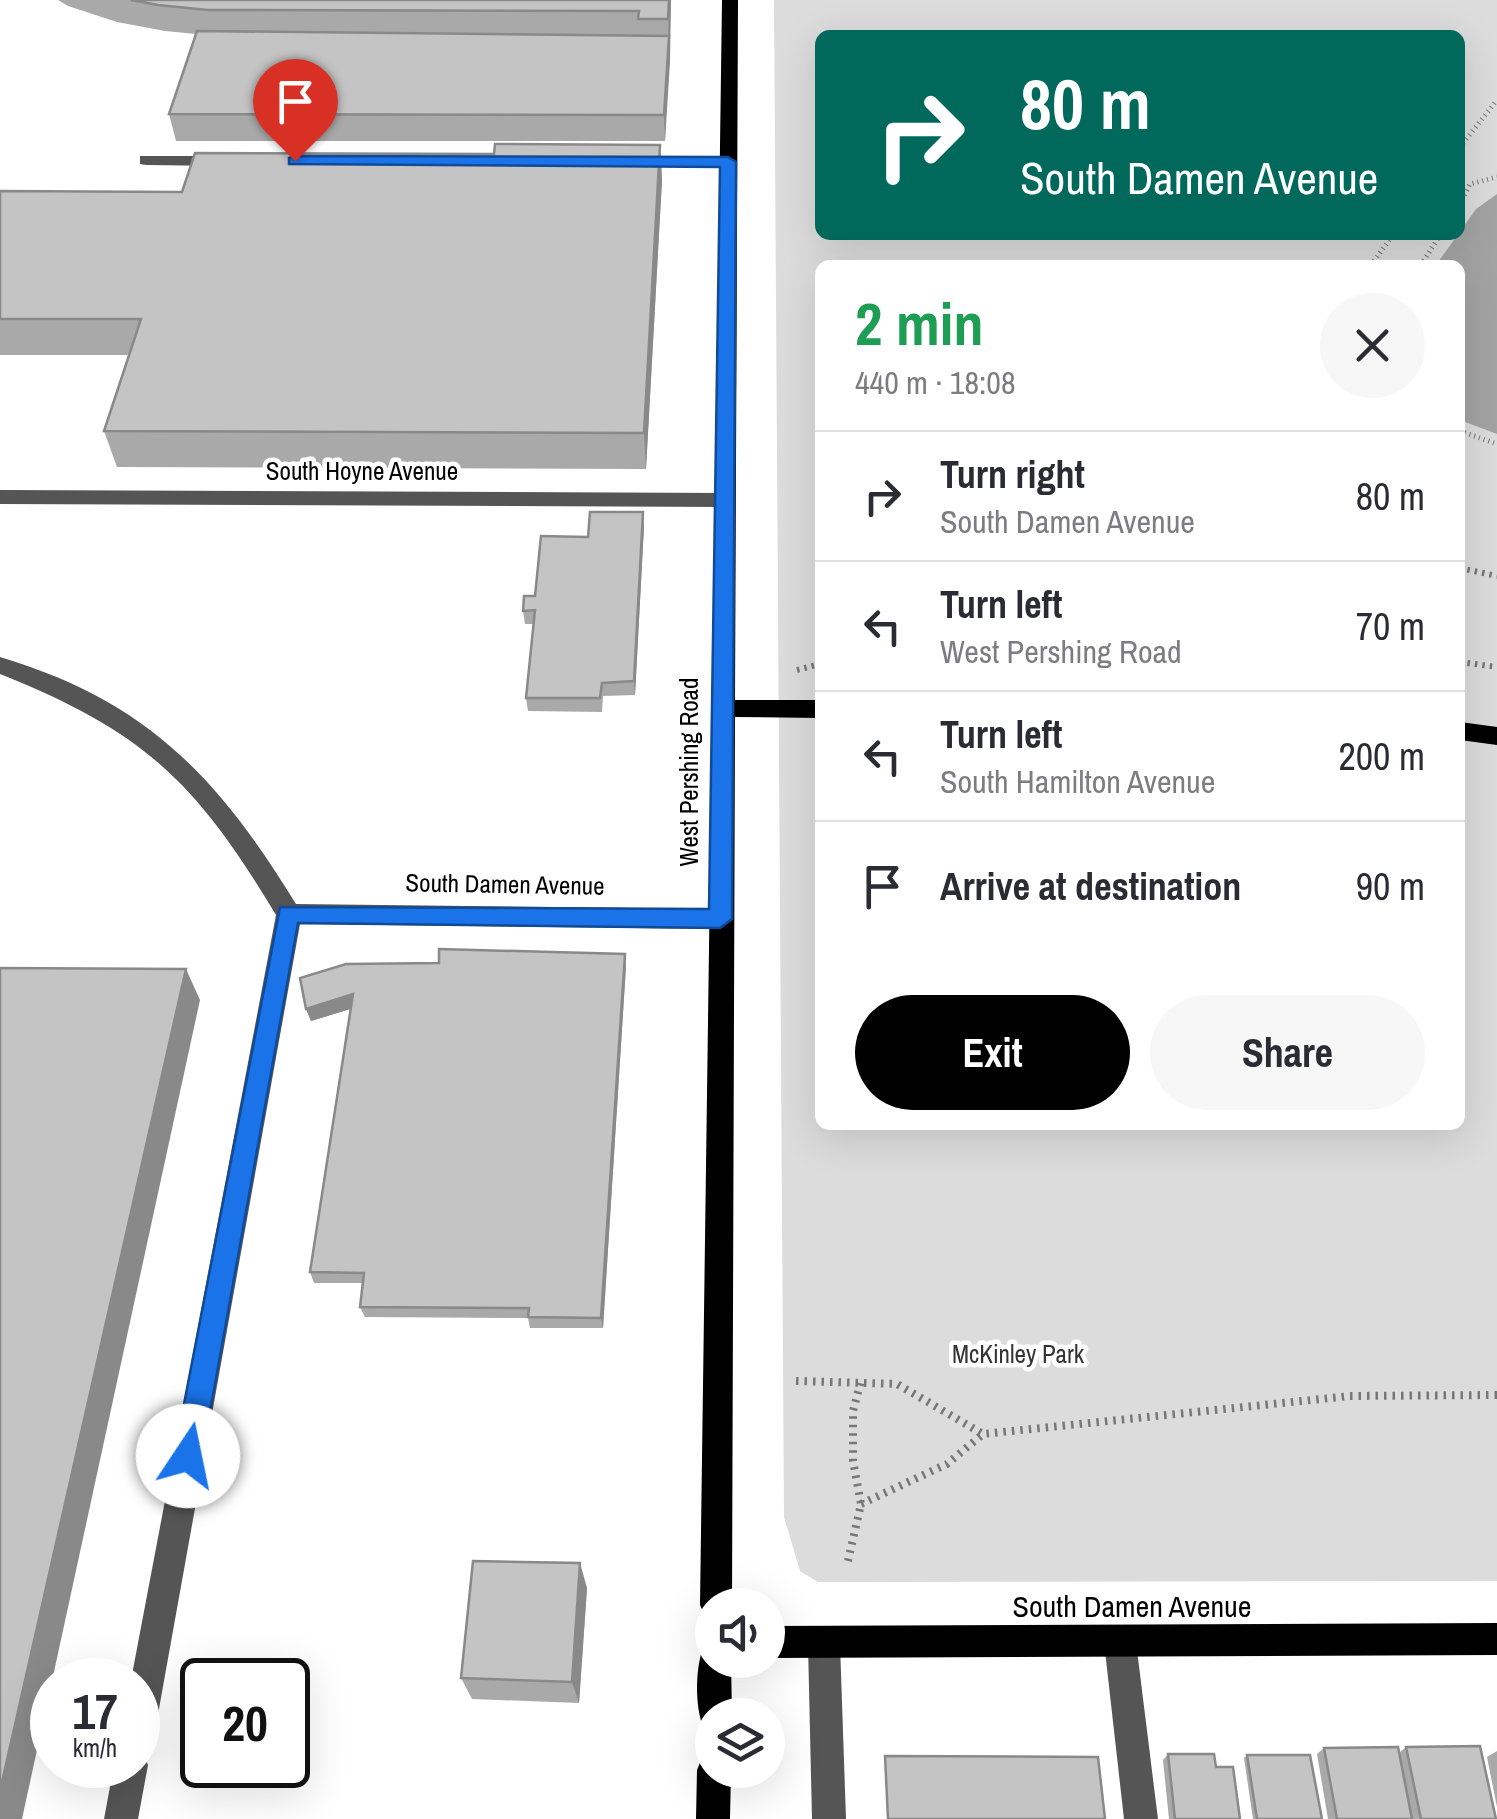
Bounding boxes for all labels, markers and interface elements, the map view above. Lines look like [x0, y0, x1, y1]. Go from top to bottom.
text: 80 m [1020, 57, 1151, 151]
pin [253, 59, 338, 162]
icon: right [855, 70, 985, 200]
icon: arrive [268, 74, 323, 129]
text: South Damen Avenue [1020, 147, 1378, 208]
text: 2 min [855, 283, 984, 364]
button: close [1320, 293, 1425, 398]
text: 440 m · 18:08 [855, 361, 1015, 404]
text: Turn right [940, 449, 1085, 500]
street label: South Hoyne Avenue [266, 454, 458, 488]
icon: right [855, 469, 910, 524]
text: 80 m [1356, 471, 1425, 522]
text: South Damen Avenue [940, 500, 1195, 543]
text: Turn left [940, 579, 1062, 630]
icon: left [855, 599, 910, 654]
text: 70 m [1356, 601, 1425, 652]
text: West Pershing Road [940, 630, 1182, 673]
street label: West Pershing Road [672, 678, 706, 866]
text: Turn left [940, 709, 1062, 760]
icon: left [855, 729, 910, 784]
text: 200 m [1338, 731, 1425, 782]
text: South Hamilton Avenue [940, 760, 1215, 803]
icon: arrive [855, 859, 910, 914]
text: Arrive at destination [940, 861, 1241, 912]
text: 90 m [1356, 861, 1425, 912]
street label: South Damen Avenue [405, 865, 605, 903]
button: Exit [855, 995, 1130, 1110]
button: Share [1150, 995, 1425, 1110]
park label: McKinley Park [952, 1337, 1085, 1371]
position arrow [136, 1404, 240, 1508]
street label: South Damen Avenue [1013, 1586, 1251, 1626]
map controls [695, 1588, 785, 1788]
button: sound [695, 1588, 785, 1678]
speed limit sign: 20 [180, 1658, 310, 1788]
text: 17 [72, 1677, 118, 1745]
button: layers [695, 1698, 785, 1788]
text: km/h [73, 1731, 117, 1765]

